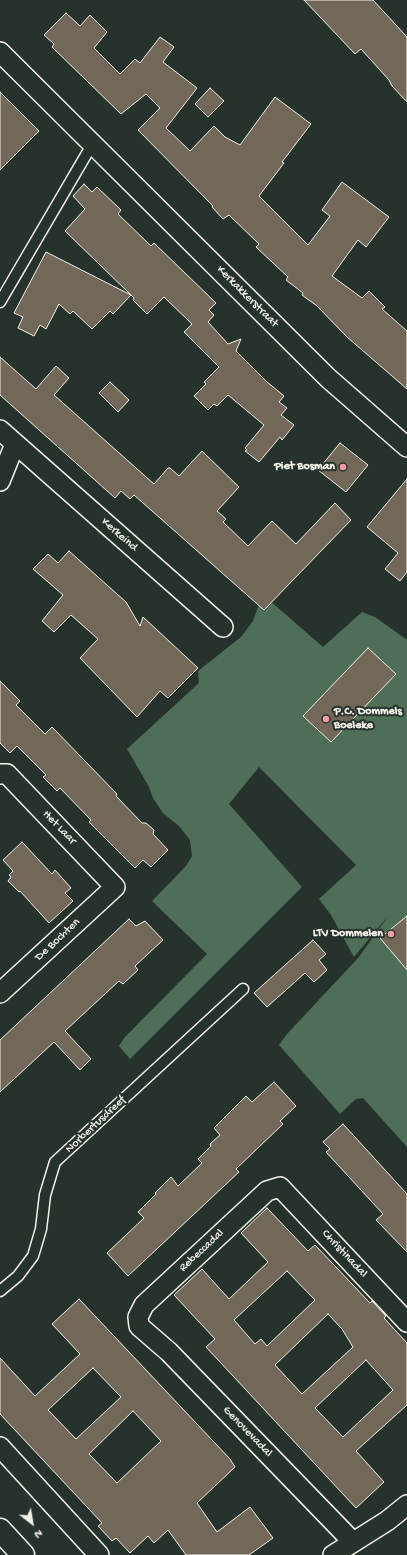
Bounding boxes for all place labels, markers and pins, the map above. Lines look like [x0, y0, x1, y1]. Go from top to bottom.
place label: Piet Bosman [274, 460, 335, 474]
marker: Piet Bosman [338, 462, 348, 472]
place label: P.C. Dommels Boeleke [334, 705, 402, 733]
marker: P.C. Dommels Boeleke [321, 714, 331, 724]
place label: LTV Dommelen [313, 927, 383, 941]
marker: LTV Dommelen [386, 929, 396, 939]

